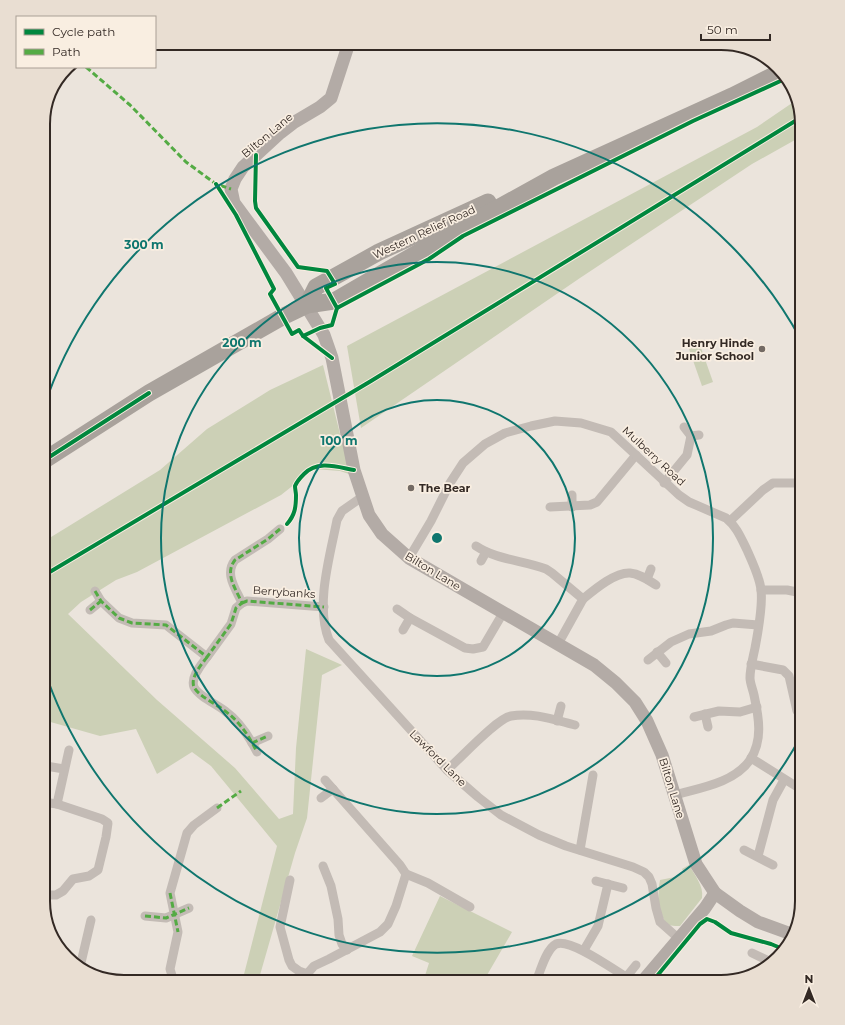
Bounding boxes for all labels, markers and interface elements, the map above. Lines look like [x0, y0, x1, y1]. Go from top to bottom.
legend [16, 16, 156, 68]
scale bar [701, 16, 770, 42]
text: 50 m [707, 22, 738, 37]
text: Cycle path [52, 24, 115, 39]
text: Path [52, 44, 81, 59]
street label: Bilton Lane [239, 109, 296, 160]
street label: Western Relief Road [370, 202, 478, 262]
text: 300 m [123, 237, 164, 252]
text: 200 m [222, 335, 262, 350]
place label: Henry Hinde Junior School [675, 336, 754, 363]
marker: Henry Hinde Junior School [757, 344, 767, 354]
street label: Mulberry Road [620, 423, 688, 489]
text: 100 m [321, 433, 357, 448]
place label: The Bear [419, 481, 470, 495]
marker: The Bear [406, 483, 416, 493]
centre of rings [430, 531, 444, 545]
street label: Bilton Lane [403, 549, 464, 593]
street label: Berrybanks [252, 583, 316, 601]
street label: Lawford Lane [407, 727, 470, 790]
street label: Bilton Lane [656, 756, 688, 820]
north arrow [789, 969, 829, 1009]
text: N [805, 972, 813, 986]

